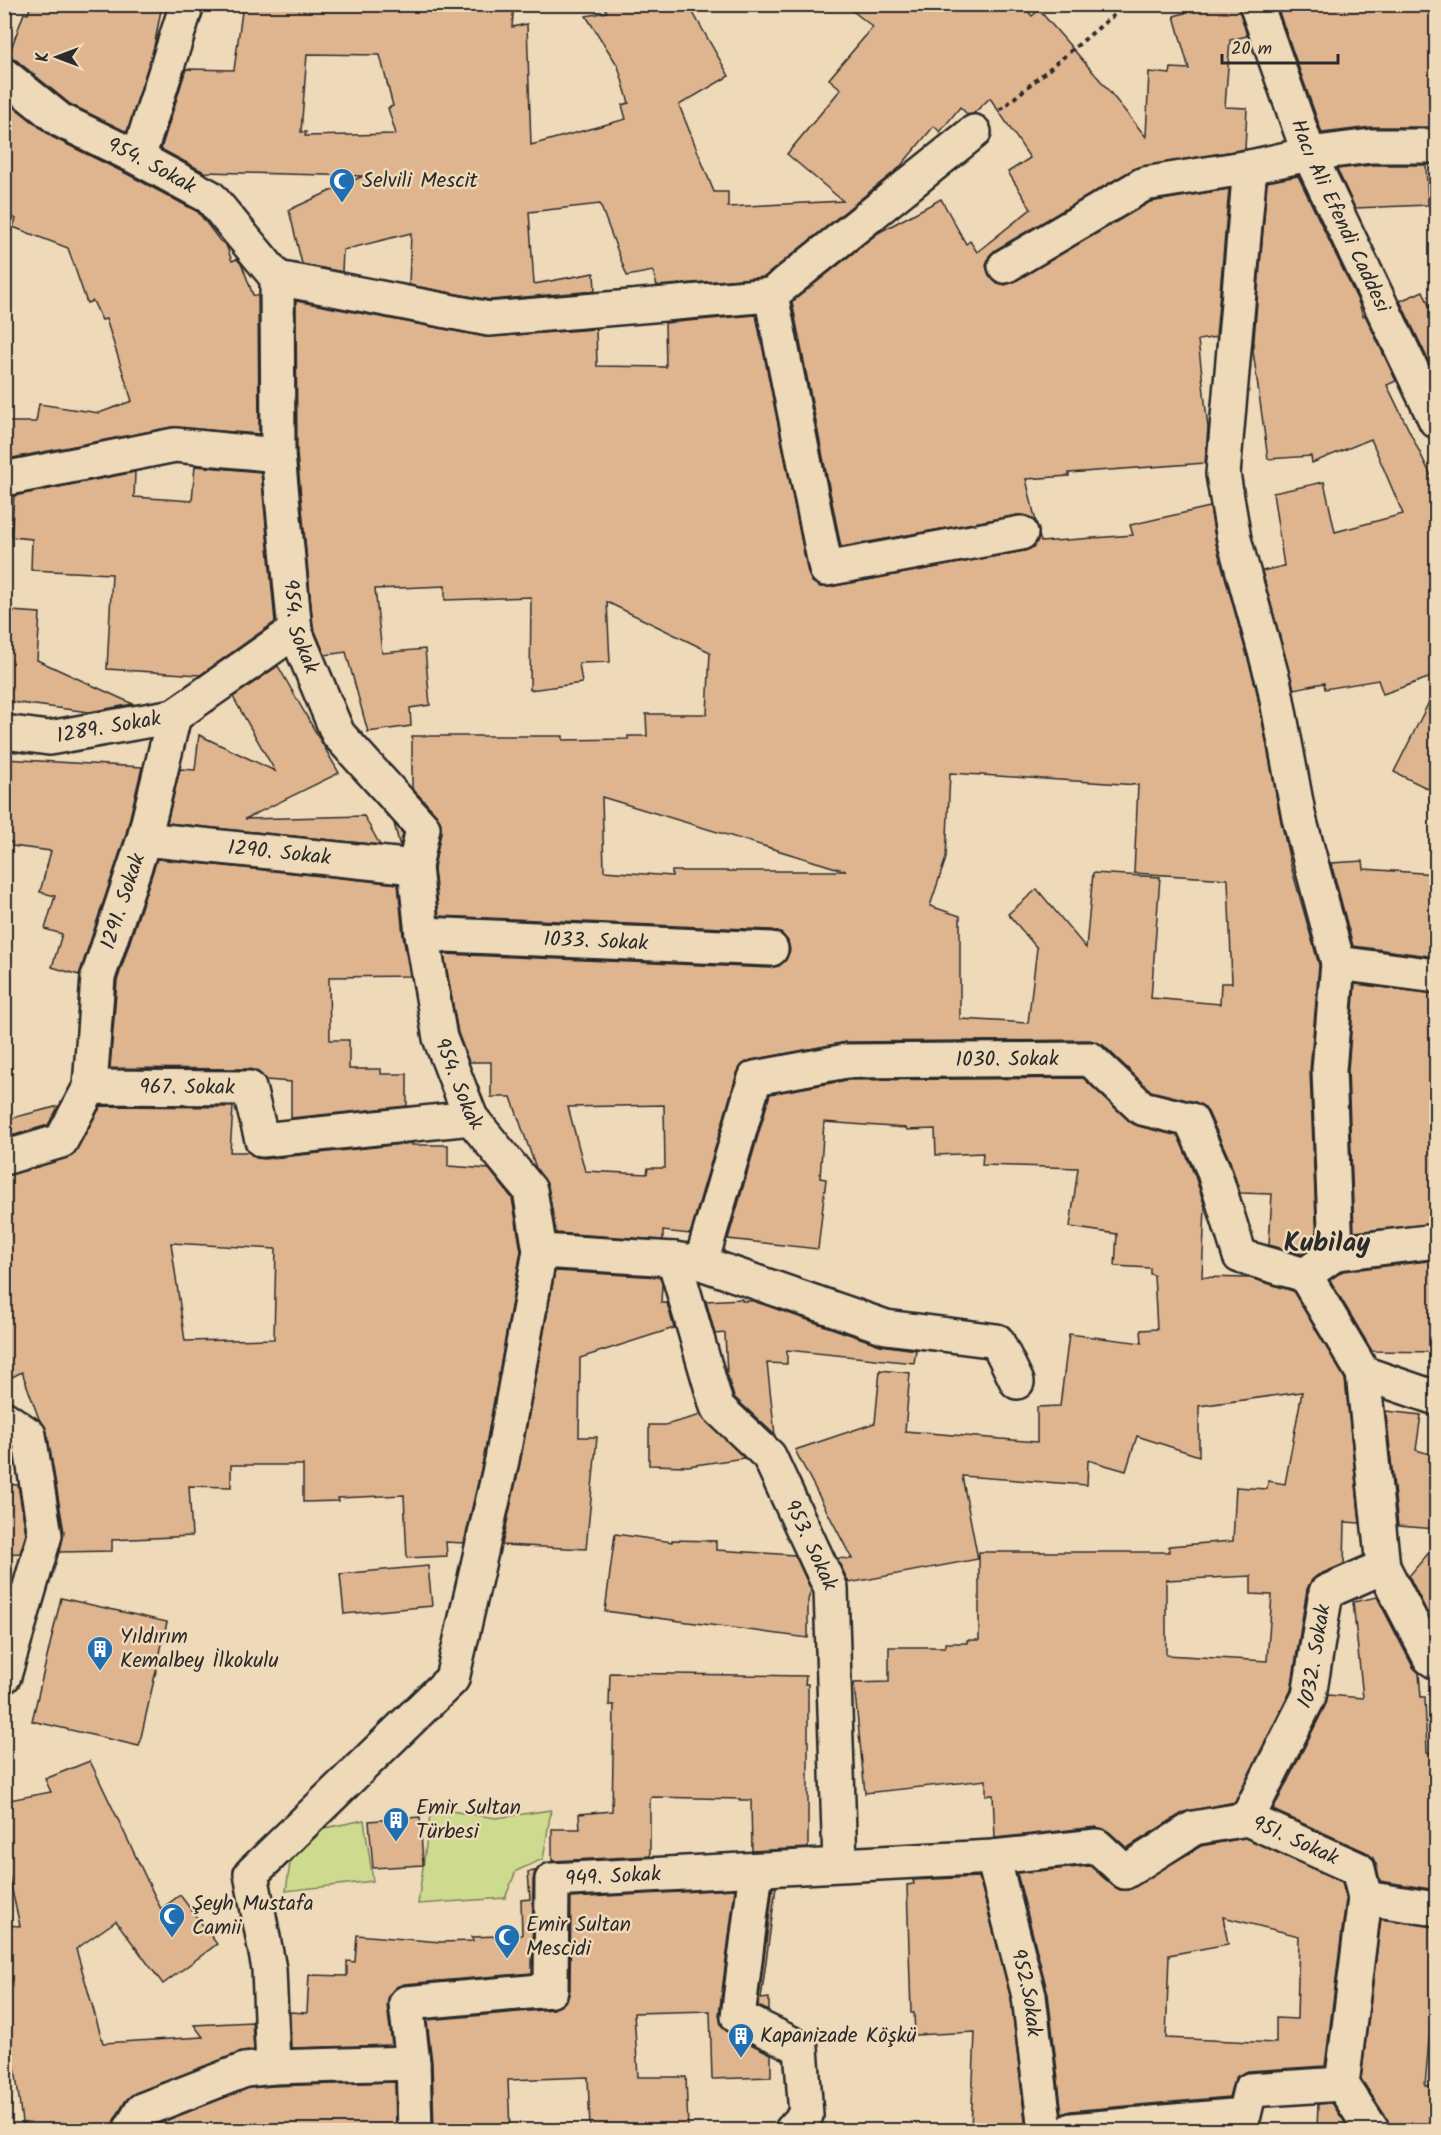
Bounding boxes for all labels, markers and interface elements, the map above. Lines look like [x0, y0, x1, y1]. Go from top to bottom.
north arrow [27, 27, 87, 87]
scale bar [1222, 27, 1338, 65]
text: 20 m [1231, 35, 1272, 64]
text: K [31, 52, 56, 62]
street label: Hacı Ali Efendi Caddesi [1281, 114, 1399, 319]
street label: 954. Sokak [101, 129, 202, 203]
place label: Selvili Mescit [362, 165, 478, 198]
mosque icon: Selvili Mescit [327, 166, 357, 204]
street label: 954. Sokak [274, 578, 328, 679]
street label: 1289. Sokak [54, 702, 164, 753]
street label: 1290. Sokak [226, 831, 332, 875]
street label: 1291. Sokak [92, 849, 155, 954]
street label: 1033. Sokak [543, 923, 649, 960]
street label: 954. Sokak [425, 1033, 492, 1138]
street label: 1030. Sokak [955, 1043, 1059, 1077]
street label: 967. Sokak [139, 1071, 235, 1104]
district label: Kubilay [1284, 1222, 1370, 1265]
street label: 953. Sokak [775, 1494, 846, 1596]
street label: 1032. Sokak [1289, 1602, 1340, 1714]
place label: Yıldırım Kemalbey İlkokulu [120, 1621, 279, 1678]
building icon: Yıldırım Kemalbey İlkokulu [85, 1634, 115, 1672]
place label: Emir Sultan Türbesi [416, 1792, 521, 1849]
building icon: Emir Sultan Türbesi [381, 1805, 411, 1843]
street label: 951. Sokak [1247, 1807, 1344, 1875]
street label: 949. Sokak [564, 1858, 662, 1896]
place label: Şeyh Mustafa Camii [192, 1888, 314, 1945]
mosque icon: Şeyh Mustafa Camii [157, 1901, 187, 1939]
place label: Emir Sultan Mescidi [526, 1909, 631, 1966]
mosque icon: Emir Sultan Mescidi [492, 1922, 522, 1960]
street label: 952.Sokak [1001, 1945, 1050, 2039]
place label: Kapanizade Köşkü [760, 2020, 917, 2053]
building icon: Kapanizade Köşkü [726, 2021, 756, 2059]

